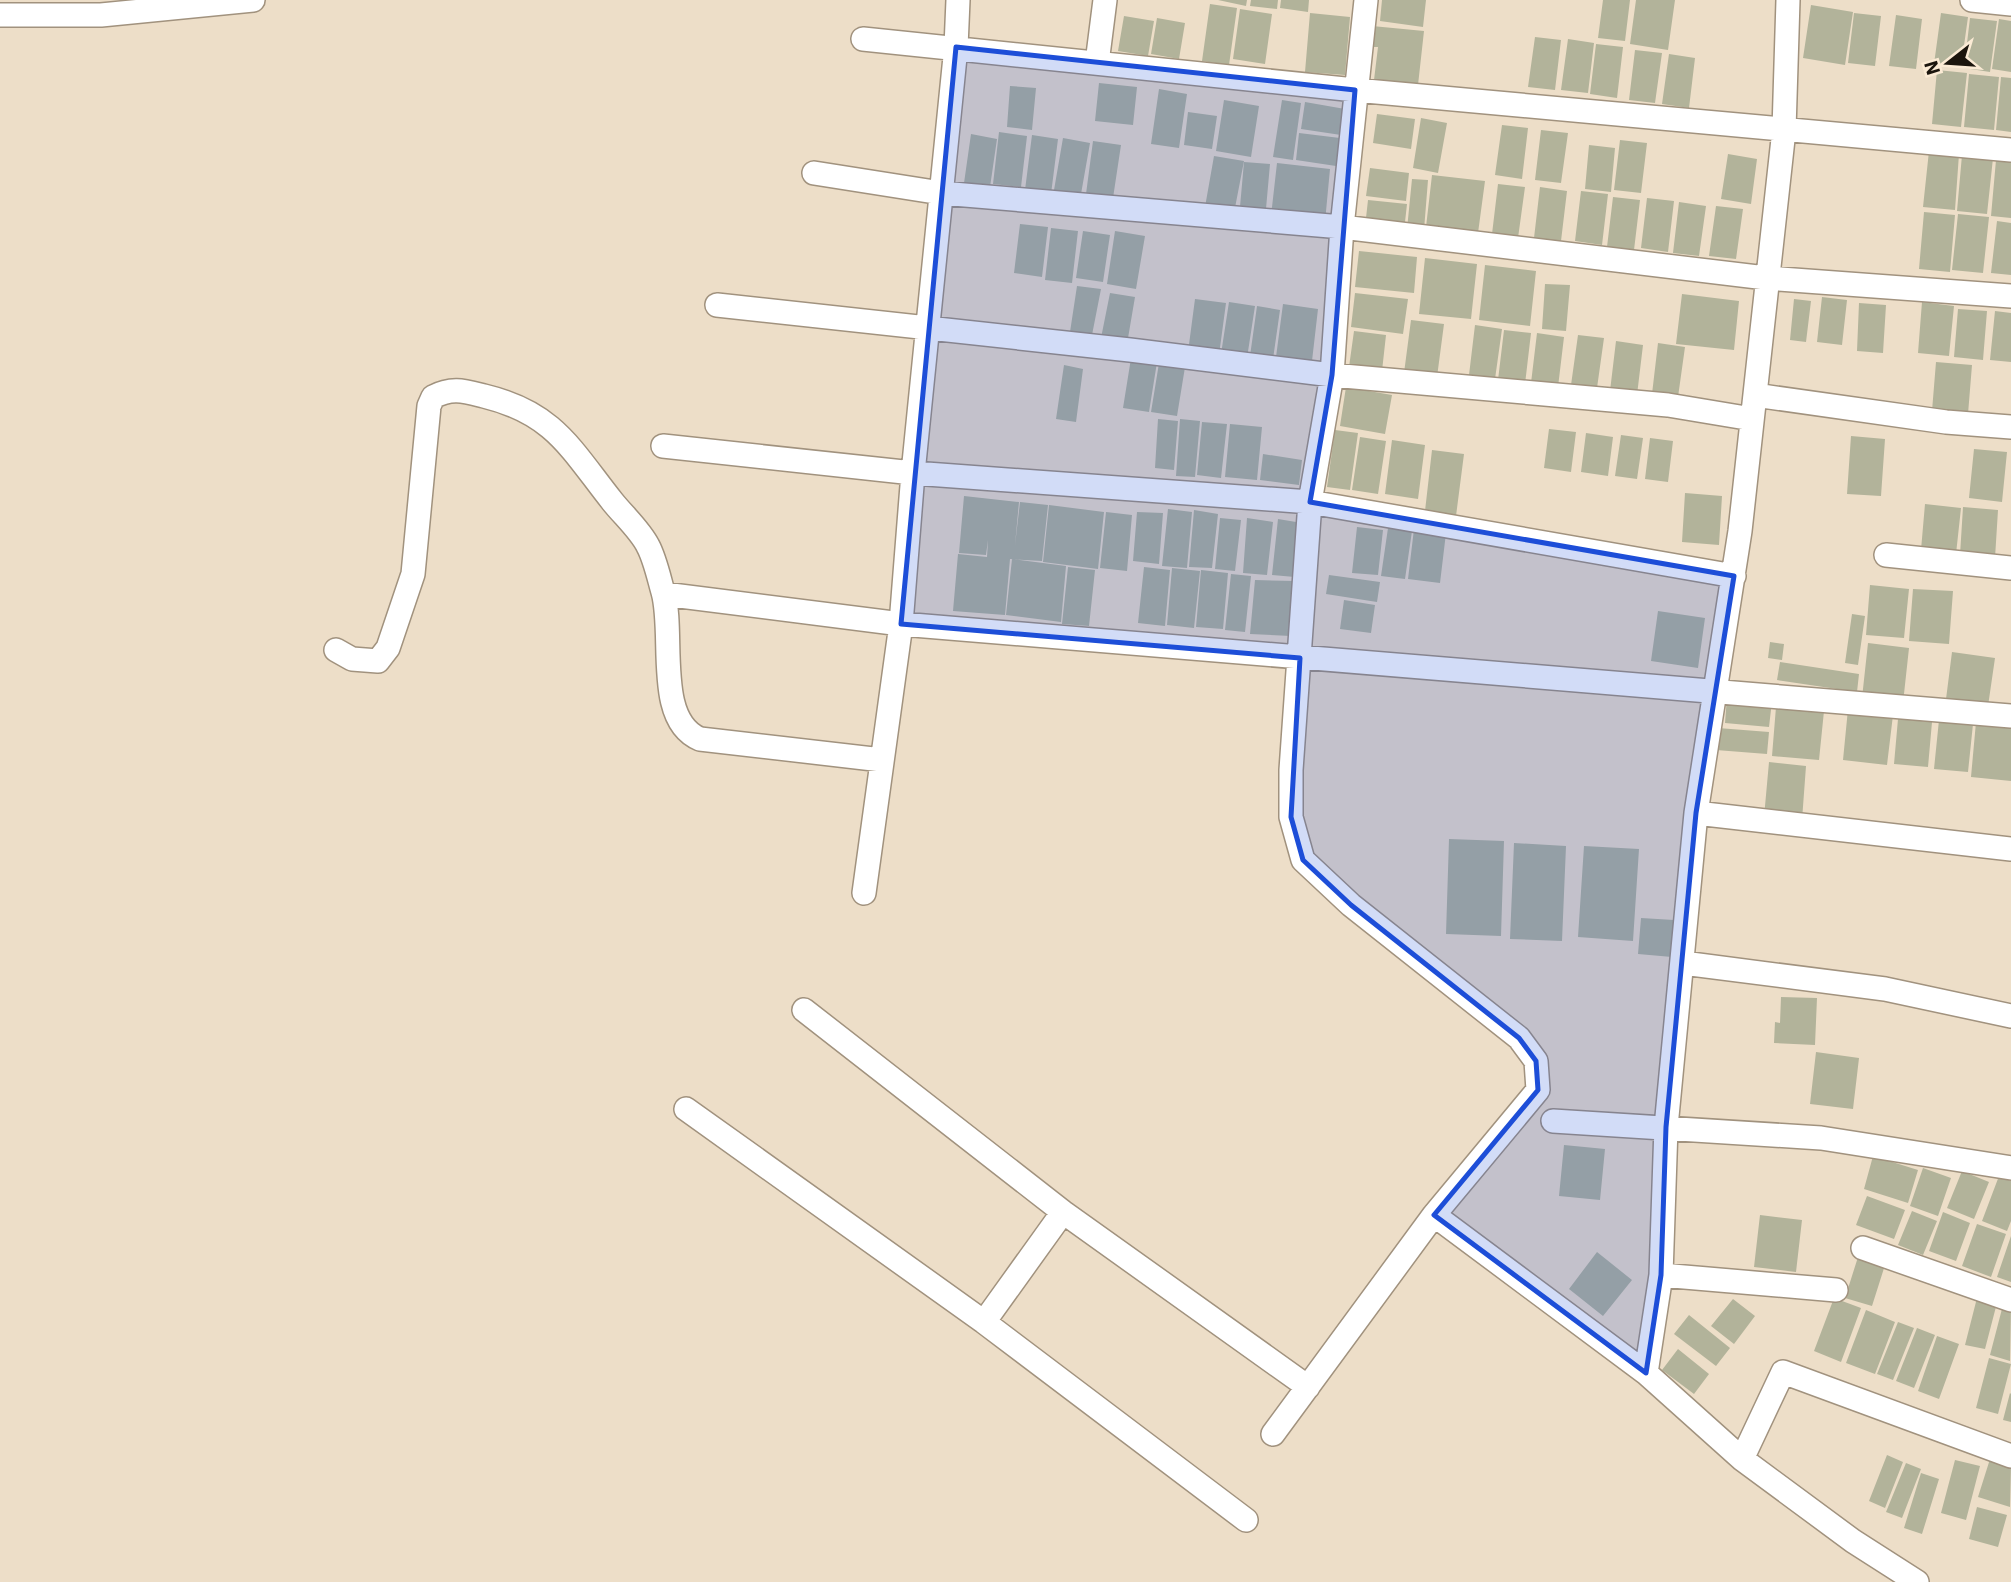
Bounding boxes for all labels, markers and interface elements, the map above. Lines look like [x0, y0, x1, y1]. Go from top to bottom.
north arrow [1913, 28, 1983, 98]
text: N [1918, 58, 1945, 78]

